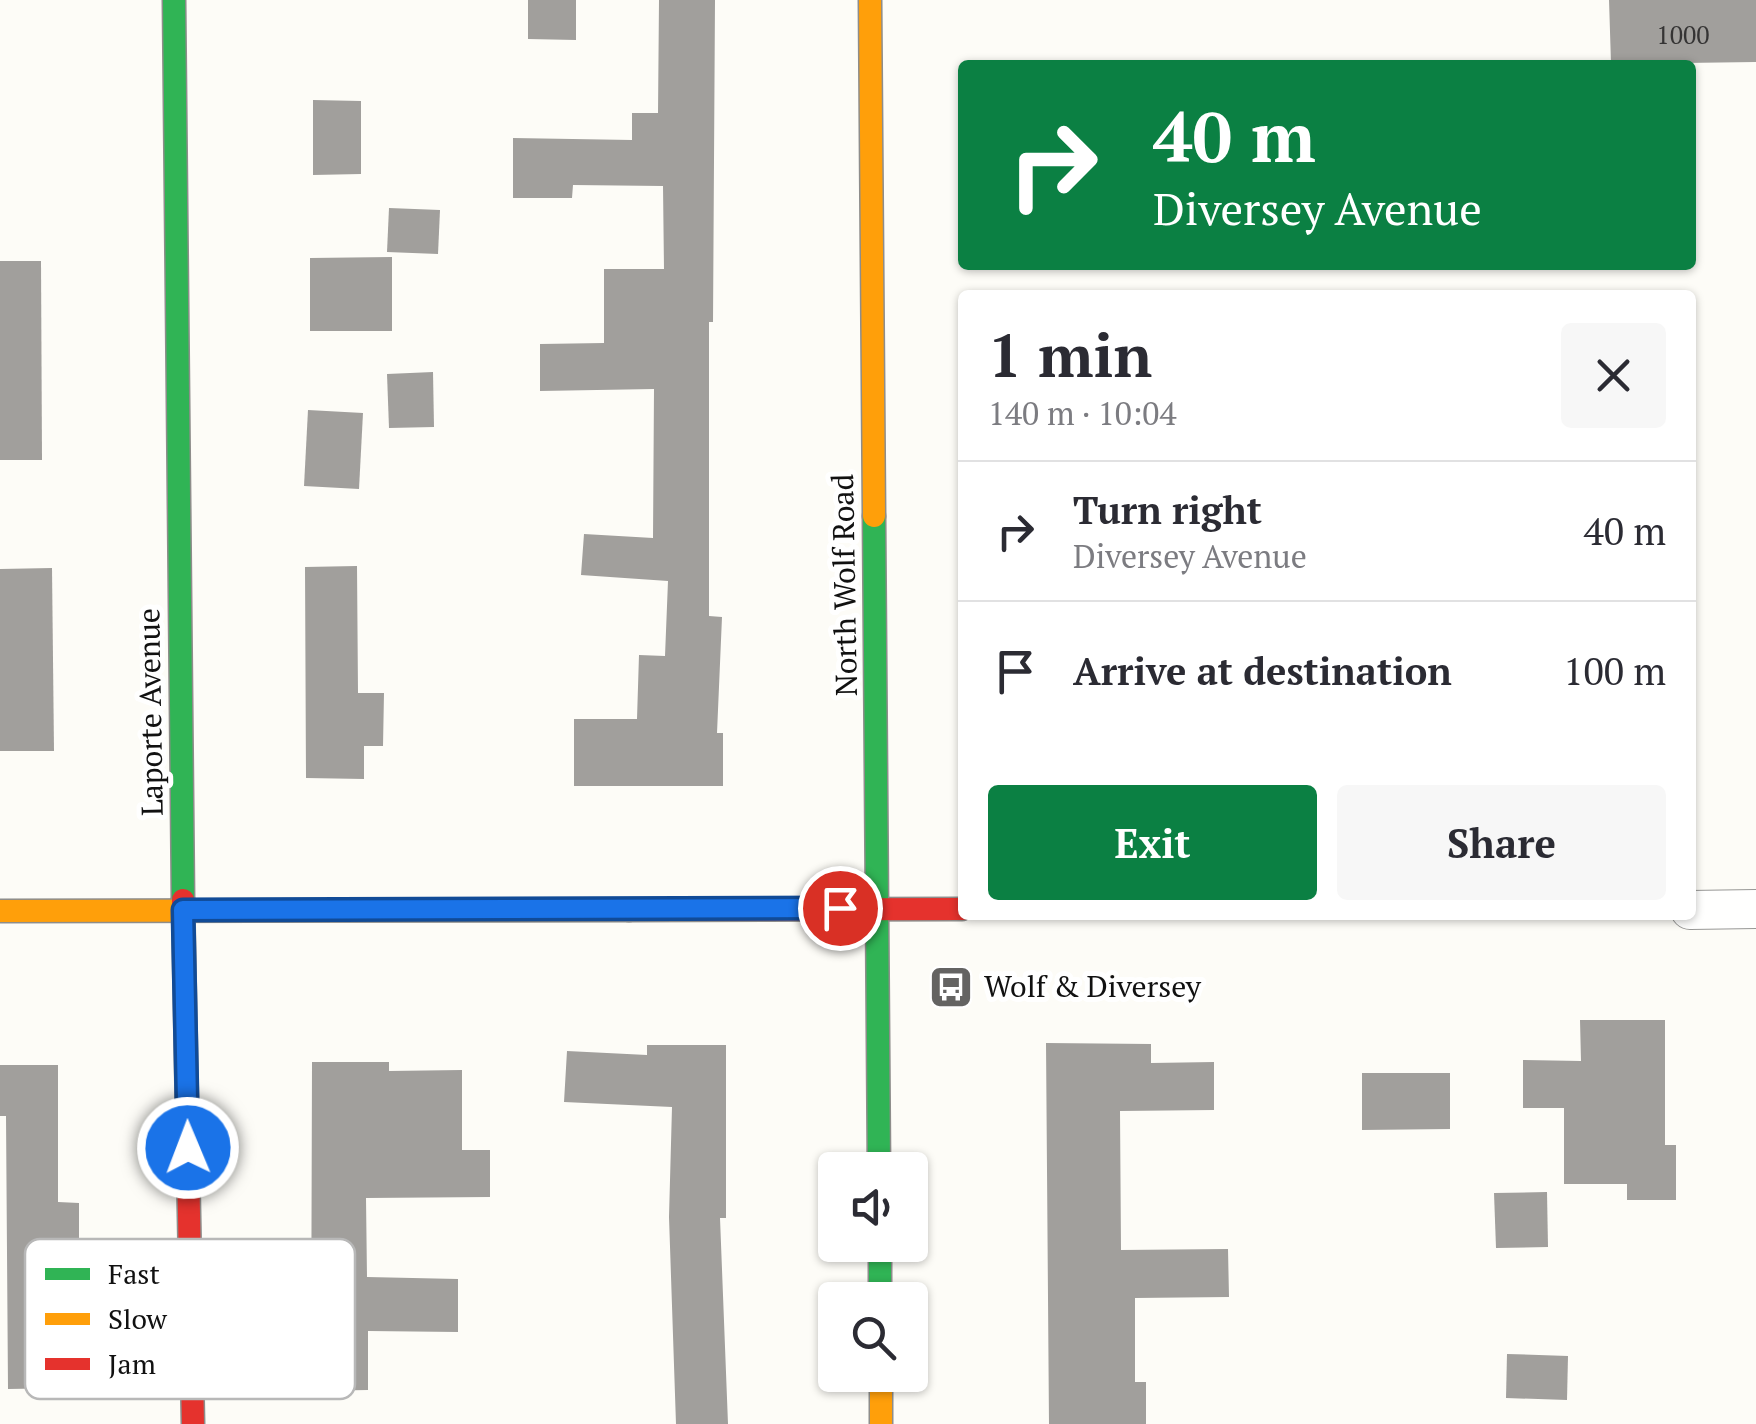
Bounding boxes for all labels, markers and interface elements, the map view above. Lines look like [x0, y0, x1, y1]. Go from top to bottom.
house number: 1000 [1656, 18, 1710, 51]
text: 40 m [1153, 89, 1316, 182]
icon: right [988, 100, 1118, 230]
text: Diversey Avenue [1153, 178, 1482, 238]
text: 1 min [988, 315, 1152, 394]
button: close [1561, 323, 1666, 428]
text: 140 m · 10:04 [988, 392, 1176, 434]
street label: North Wolf Road [822, 474, 866, 696]
text: Turn right [1073, 485, 1262, 535]
icon: right [988, 504, 1043, 559]
text: 40 m [1583, 506, 1666, 556]
text: Diversey Avenue [1073, 535, 1307, 577]
street label: Laporte Avenue [128, 608, 172, 816]
icon: arrive [988, 644, 1043, 699]
text: Arrive at destination [1073, 646, 1452, 696]
text: 100 m [1563, 646, 1666, 696]
button: Exit [988, 785, 1317, 900]
button: Share [1337, 785, 1666, 900]
pin [798, 866, 883, 951]
icon: arrive [813, 881, 868, 936]
bus stop icon: Wolf & Diversey [928, 964, 974, 1010]
place label: Wolf & Diversey [984, 966, 1202, 1006]
position arrow [136, 1096, 240, 1200]
map controls [818, 1152, 928, 1392]
button: sound [818, 1152, 928, 1262]
legend [25, 1239, 355, 1399]
text: Fast [108, 1255, 160, 1292]
button: search [818, 1282, 928, 1392]
text: Slow [108, 1300, 168, 1337]
text: Jam [108, 1345, 156, 1382]

